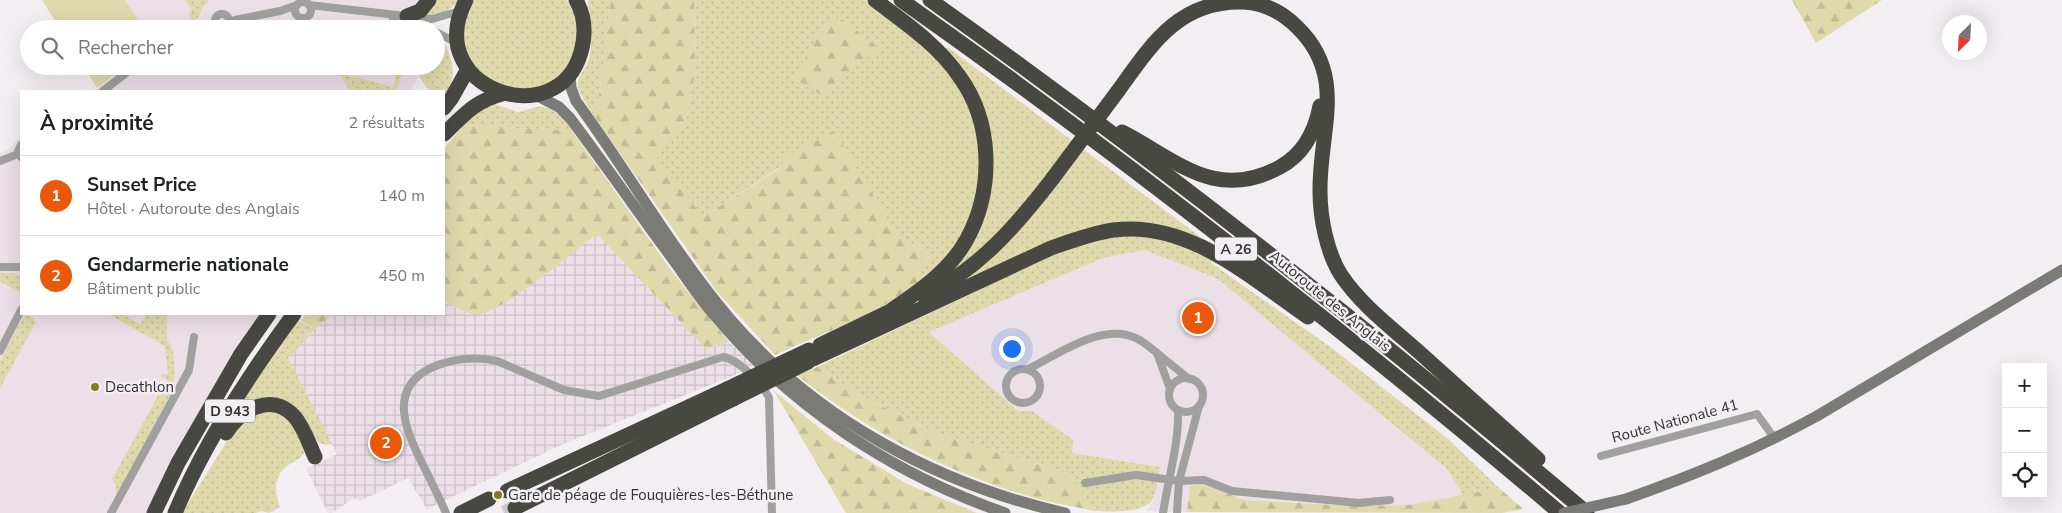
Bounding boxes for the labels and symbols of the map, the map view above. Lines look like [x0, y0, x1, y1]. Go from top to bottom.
north arrow [1942, 15, 1987, 60]
road number: A 26 [1215, 238, 1257, 260]
street label: Autoroute des Anglais [1265, 246, 1395, 356]
pin: 1 [1182, 299, 1214, 337]
your location [999, 336, 1025, 362]
place label: Decathlon [105, 377, 174, 397]
marker: Decathlon [89, 381, 101, 393]
street label: Route Nationale 41 [1609, 394, 1741, 448]
road number: D 943 [205, 400, 255, 422]
pin: 2 [370, 424, 402, 462]
place label: Gare de péage de Fouquières-les-Béthune [508, 485, 793, 505]
marker: Gare de péage de Fouquières-les-Béthune [492, 489, 504, 501]

